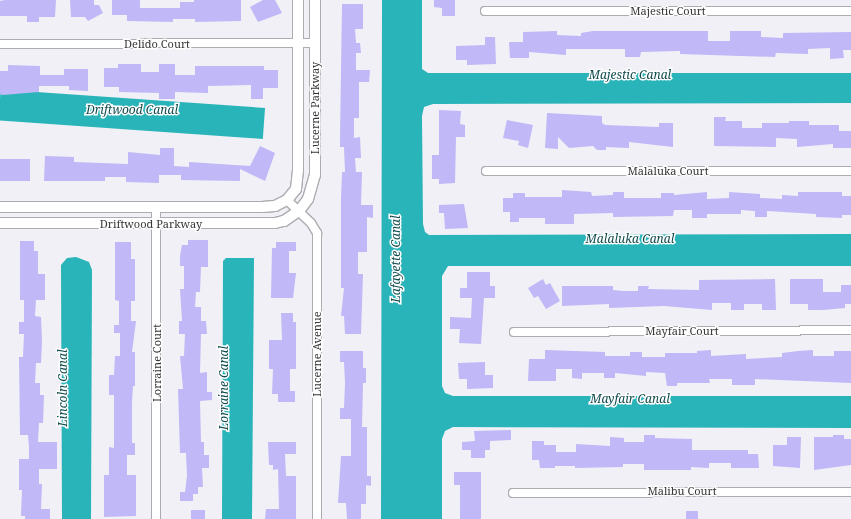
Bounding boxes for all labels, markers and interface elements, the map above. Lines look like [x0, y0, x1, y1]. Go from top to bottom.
street label: Majestic Court [630, 4, 706, 18]
street label: Delido Court [124, 37, 190, 51]
street label: Lucerne Parkway [308, 62, 322, 154]
water label: Majestic Canal [589, 68, 671, 82]
water label: Driftwood Canal [86, 103, 178, 117]
street label: Malaluka Court [627, 164, 709, 178]
water label: Lafayette Canal [389, 215, 403, 303]
street label: Driftwood Parkway [100, 217, 202, 231]
water label: Malaluka Canal [586, 232, 674, 246]
street label: Lucerne Avenue [310, 311, 324, 397]
street label: Lorraine Court [150, 324, 164, 402]
street label: Mayfair Court [645, 324, 719, 338]
water label: Lorraine Canal [217, 346, 231, 430]
water label: Lincoln Canal [56, 349, 70, 427]
water label: Mayfair Canal [590, 392, 670, 406]
street label: Malibu Court [647, 484, 717, 498]

